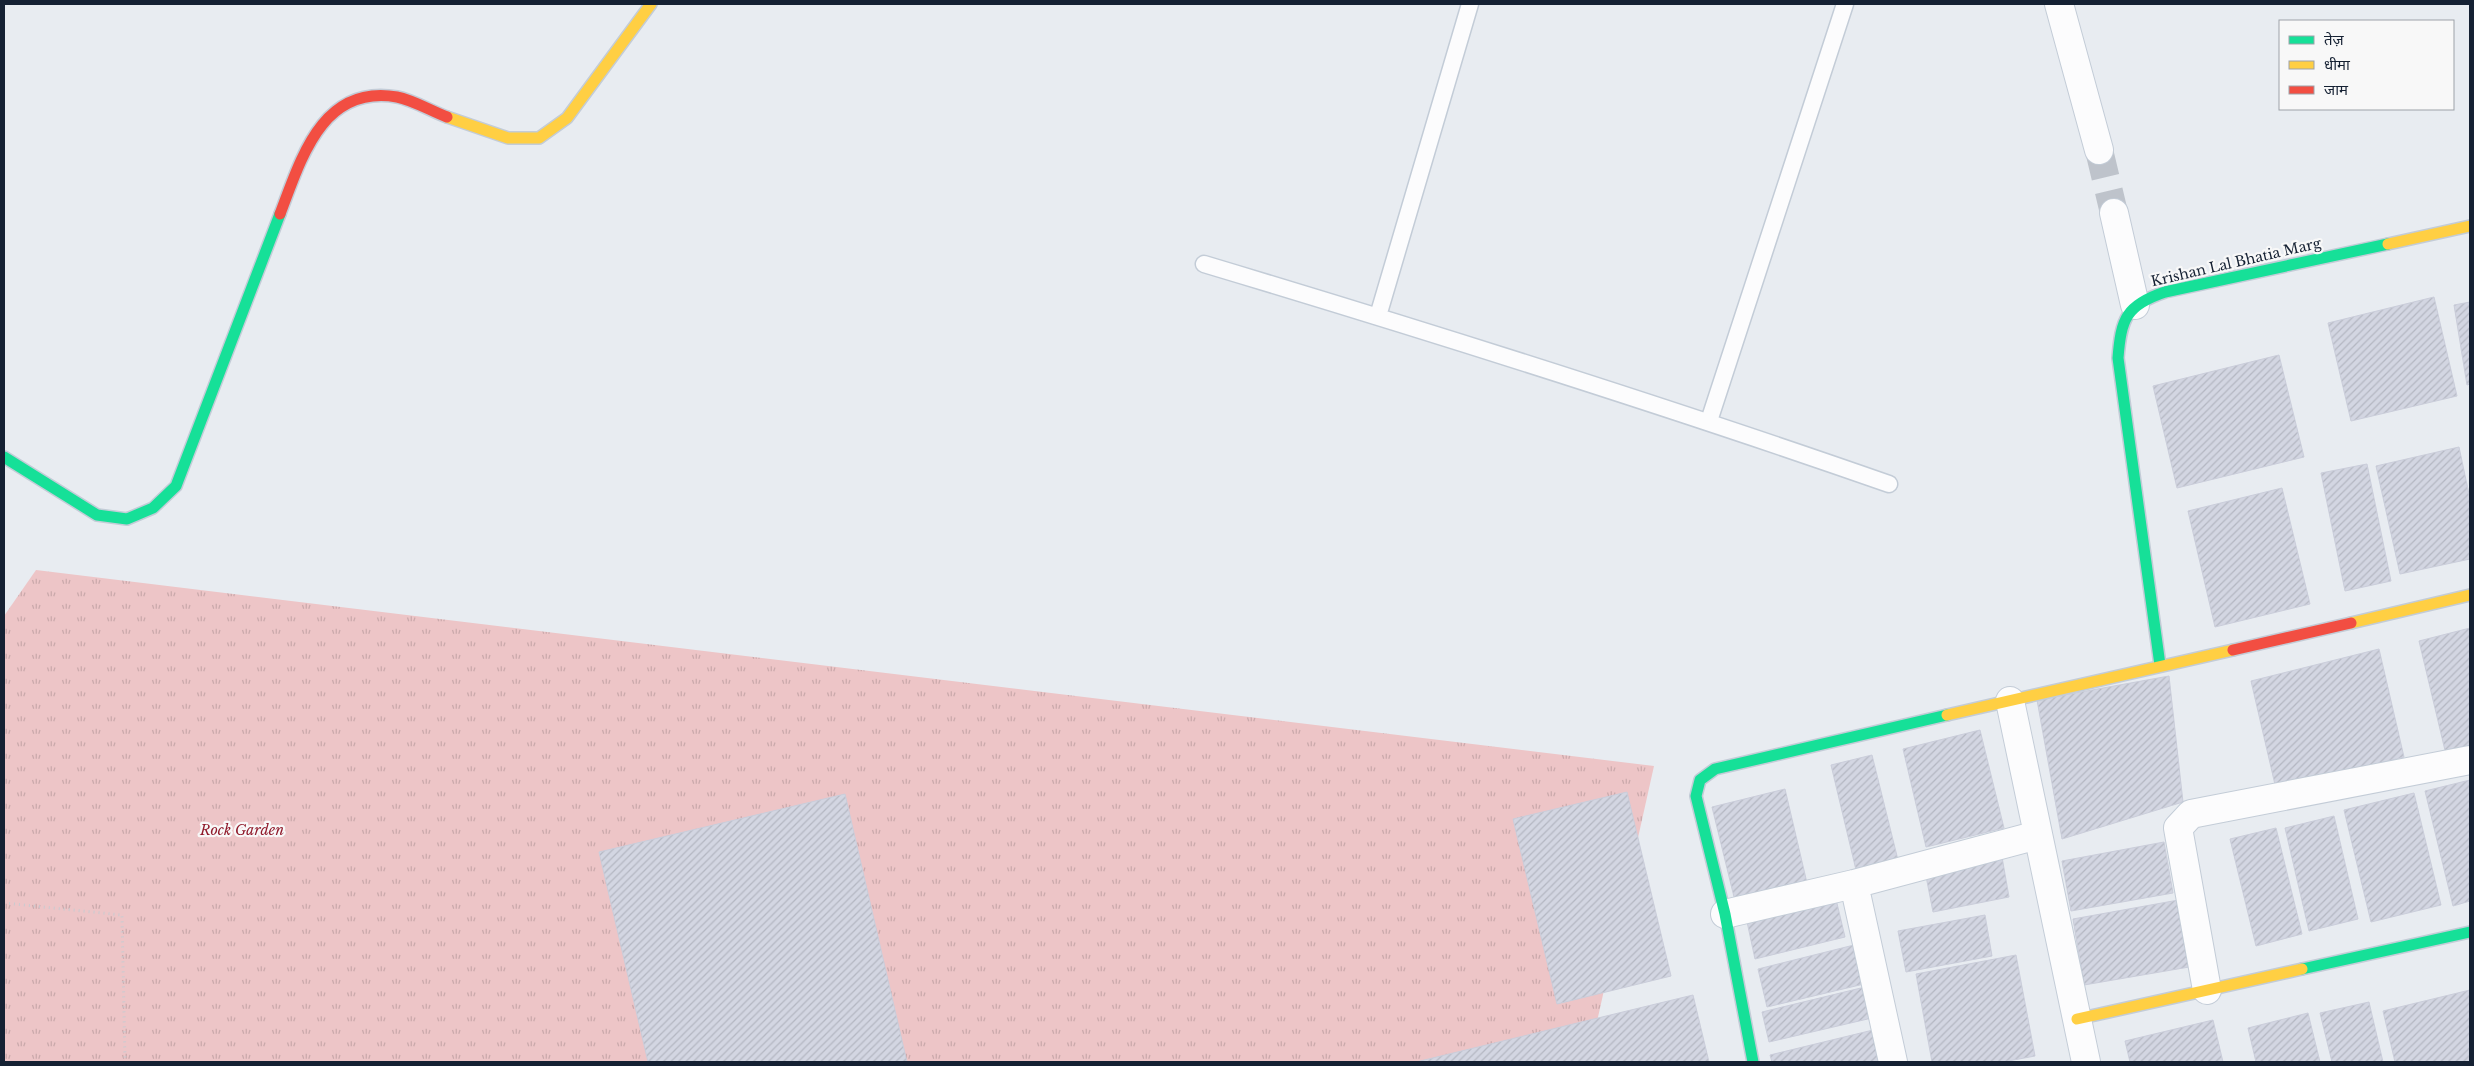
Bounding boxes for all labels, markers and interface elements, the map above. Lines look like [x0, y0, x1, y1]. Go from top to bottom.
legend [2279, 20, 2454, 110]
text: तेज़ [2324, 30, 2345, 49]
text: धीमा [2324, 55, 2351, 74]
text: जाम [2324, 80, 2349, 99]
street label: Krishan Lal Bhatia Marg [2149, 234, 2323, 290]
park label: Rock Garden [199, 821, 284, 839]

